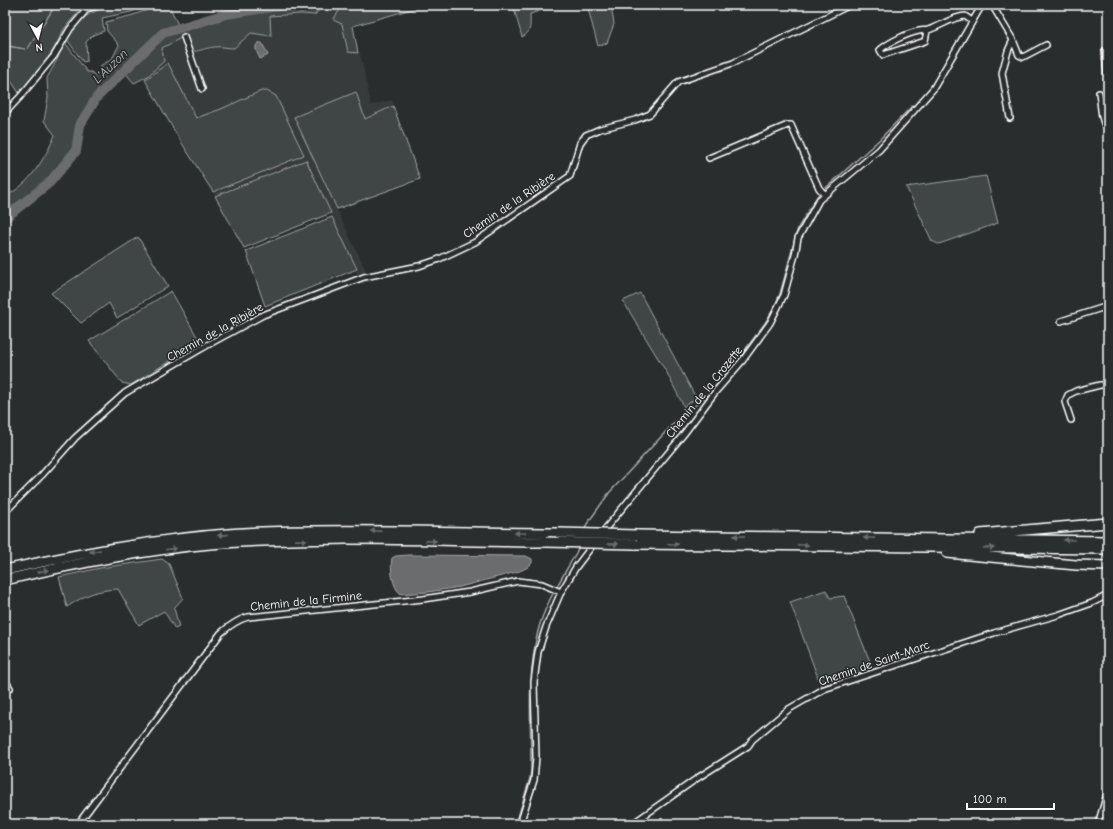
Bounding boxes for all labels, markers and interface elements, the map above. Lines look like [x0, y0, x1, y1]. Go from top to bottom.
north arrow [18, 18, 58, 58]
text: N [35, 41, 44, 54]
water label: L'Auzon [90, 46, 130, 86]
street label: Chemin de la Ribière [460, 169, 558, 241]
street label: Chemin de la Ribière [164, 300, 266, 364]
street label: Chemin de la Crozette [663, 343, 745, 441]
one-way arrow [370, 528, 382, 535]
one-way arrow [513, 530, 526, 536]
one-way arrow [217, 531, 229, 538]
one-way arrow [732, 533, 745, 539]
one-way arrow [862, 535, 875, 541]
one-way arrow [295, 537, 308, 543]
one-way arrow [425, 537, 437, 544]
one-way arrow [1062, 537, 1075, 543]
one-way arrow [607, 540, 619, 547]
one-way arrow [667, 541, 680, 547]
one-way arrow [797, 542, 809, 549]
one-way arrow [983, 545, 996, 551]
one-way arrow [165, 546, 177, 552]
one-way arrow [88, 548, 101, 554]
one-way arrow [37, 567, 49, 573]
street label: Chemin de la Firmine [250, 588, 362, 614]
street label: Chemin de Saint-Marc [817, 637, 931, 689]
scale bar [967, 785, 1054, 811]
text: 100 m [973, 792, 1006, 806]

